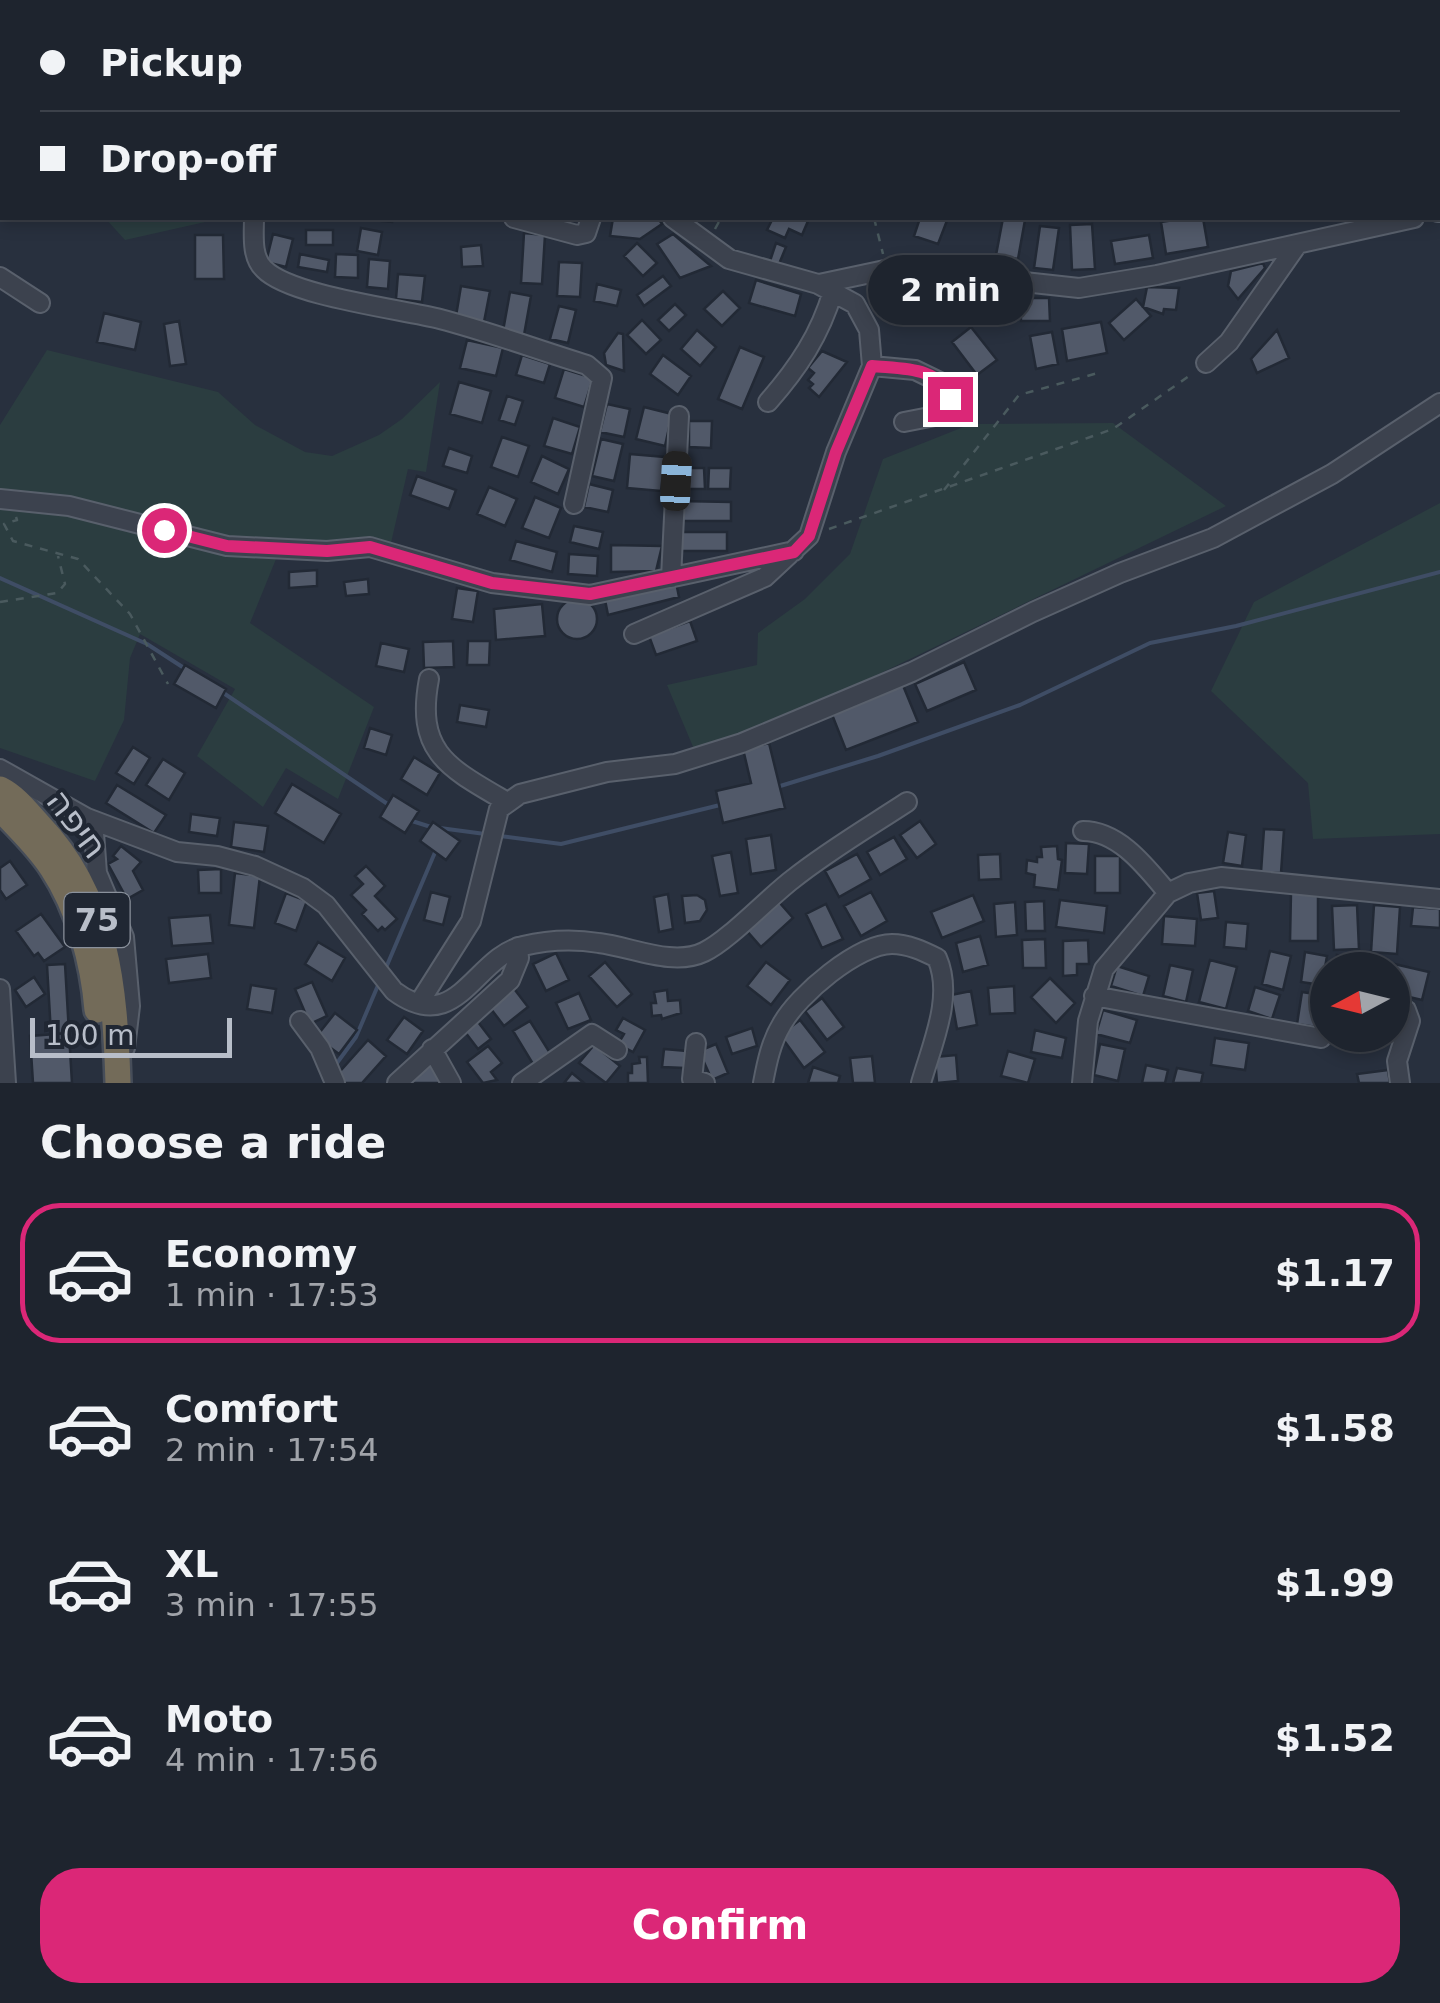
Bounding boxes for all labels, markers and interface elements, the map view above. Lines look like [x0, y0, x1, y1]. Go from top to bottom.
text: Pickup [100, 41, 243, 85]
text: Drop-off [100, 137, 276, 181]
callout: 2 min [868, 254, 1032, 324]
text: 2 min [900, 271, 1001, 309]
route end [928, 377, 973, 422]
car [659, 450, 693, 512]
route start [142, 508, 187, 553]
street label: חיפה [38, 782, 116, 866]
road number: 75 [64, 893, 130, 947]
north arrow [1310, 952, 1410, 1052]
map controls [1310, 952, 1410, 1052]
scale bar [30, 1013, 232, 1058]
text: 100 m [45, 1019, 135, 1052]
text: Choose a ride [40, 1116, 386, 1169]
icon: car [45, 1228, 135, 1318]
text: Economy [165, 1232, 357, 1276]
text: $1.17 [1275, 1251, 1395, 1295]
text: 1 min · 17:53 [165, 1276, 379, 1314]
icon: car [45, 1383, 135, 1473]
text: Comfort [165, 1387, 338, 1431]
text: $1.58 [1275, 1406, 1395, 1450]
text: 2 min · 17:54 [165, 1431, 379, 1469]
icon: car [45, 1538, 135, 1628]
text: XL [165, 1542, 219, 1586]
text: $1.99 [1275, 1561, 1395, 1605]
text: 3 min · 17:55 [165, 1586, 379, 1624]
icon: car [45, 1693, 135, 1783]
text: Moto [165, 1697, 273, 1741]
text: $1.52 [1275, 1716, 1395, 1760]
text: 4 min · 17:56 [165, 1741, 379, 1779]
button: Confirm [40, 1868, 1400, 1983]

